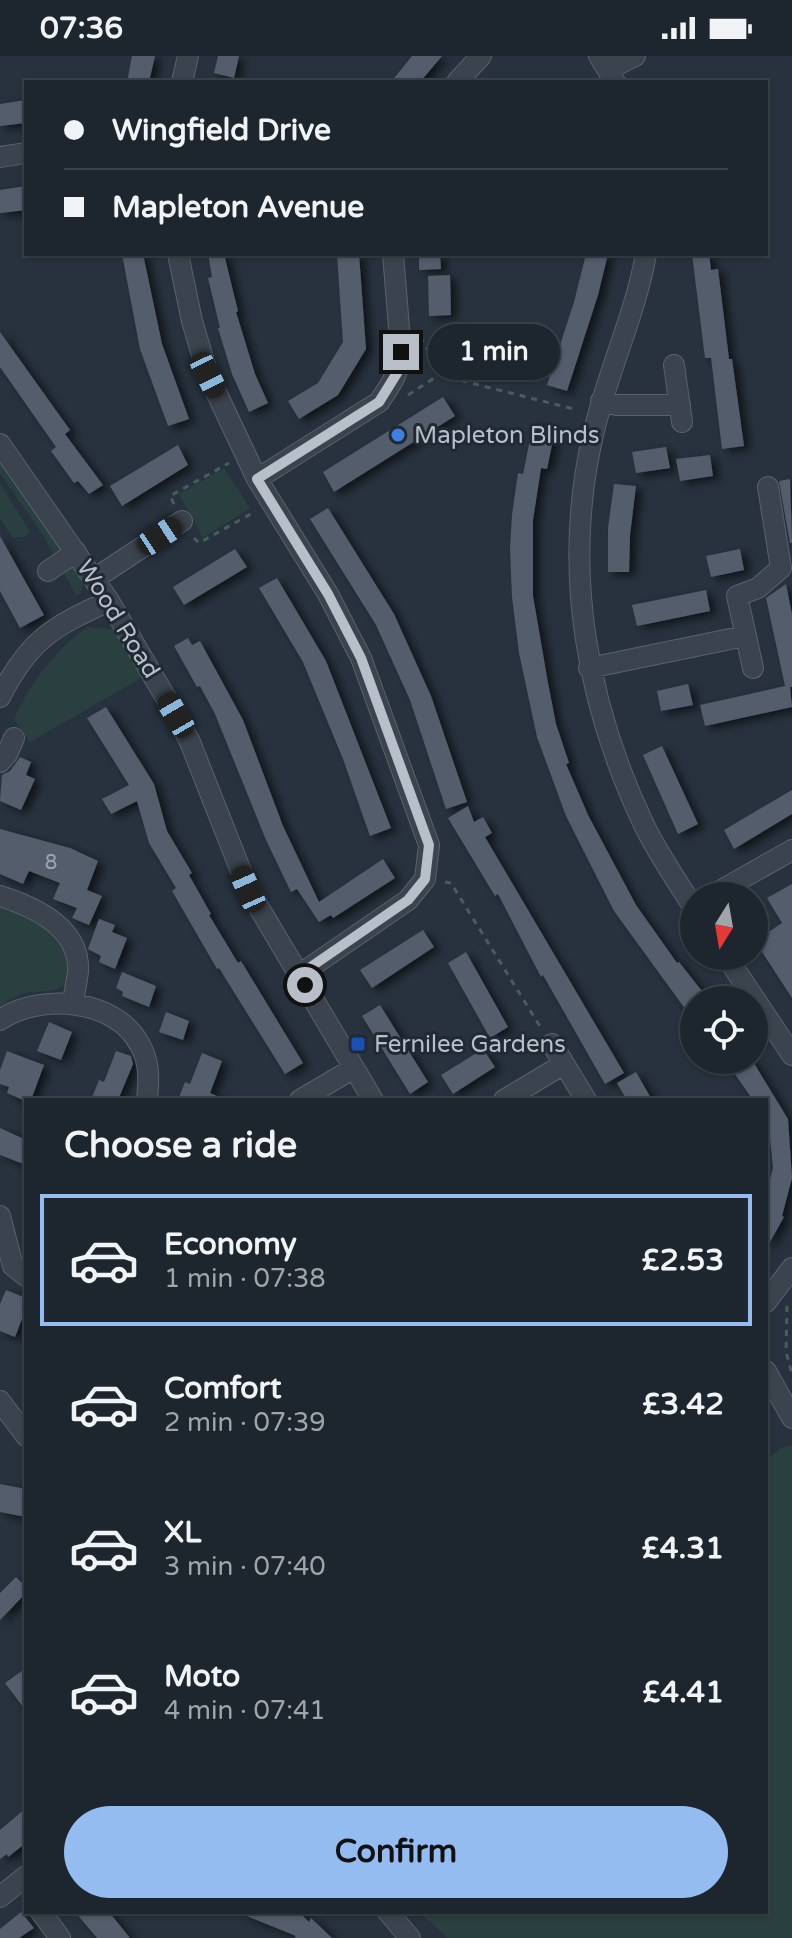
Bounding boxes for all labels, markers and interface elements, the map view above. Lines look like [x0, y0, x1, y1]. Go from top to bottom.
text: 07:36 [40, 10, 123, 47]
text: Wingfield Drive [112, 112, 331, 149]
text: Mapleton Avenue [112, 189, 364, 226]
callout: 1 min [429, 324, 561, 380]
route end [383, 334, 419, 370]
text: 1 min [459, 336, 529, 367]
car [187, 348, 229, 402]
place label: Mapleton Blinds [414, 421, 600, 450]
marker: Mapleton Blinds [389, 426, 407, 444]
car [133, 513, 187, 559]
street label: Wood Road [70, 554, 166, 684]
car [154, 688, 198, 742]
house number: 8 [45, 851, 57, 875]
car [227, 862, 269, 916]
north arrow [680, 882, 768, 970]
map controls [680, 882, 768, 1074]
route start [287, 967, 323, 1003]
button: locate [680, 986, 768, 1074]
place label: Fernilee Gardens [374, 1030, 566, 1059]
marker: Fernilee Gardens [349, 1035, 367, 1053]
text: Choose a ride [64, 1124, 297, 1167]
icon: car [68, 1224, 140, 1296]
text: Economy [164, 1226, 297, 1263]
text: £2.53 [642, 1242, 724, 1279]
text: 1 min · 07:38 [164, 1263, 326, 1294]
icon: car [68, 1368, 140, 1440]
text: Comfort [164, 1370, 282, 1407]
text: £3.42 [642, 1386, 724, 1423]
text: 2 min · 07:39 [164, 1407, 326, 1438]
icon: car [68, 1512, 140, 1584]
text: XL [164, 1514, 201, 1551]
text: £4.31 [642, 1530, 724, 1567]
text: 3 min · 07:40 [164, 1551, 326, 1582]
icon: car [68, 1656, 140, 1728]
text: Moto [164, 1658, 240, 1695]
text: £4.41 [642, 1674, 724, 1711]
text: 4 min · 07:41 [164, 1695, 326, 1726]
button: Confirm [64, 1806, 728, 1898]

